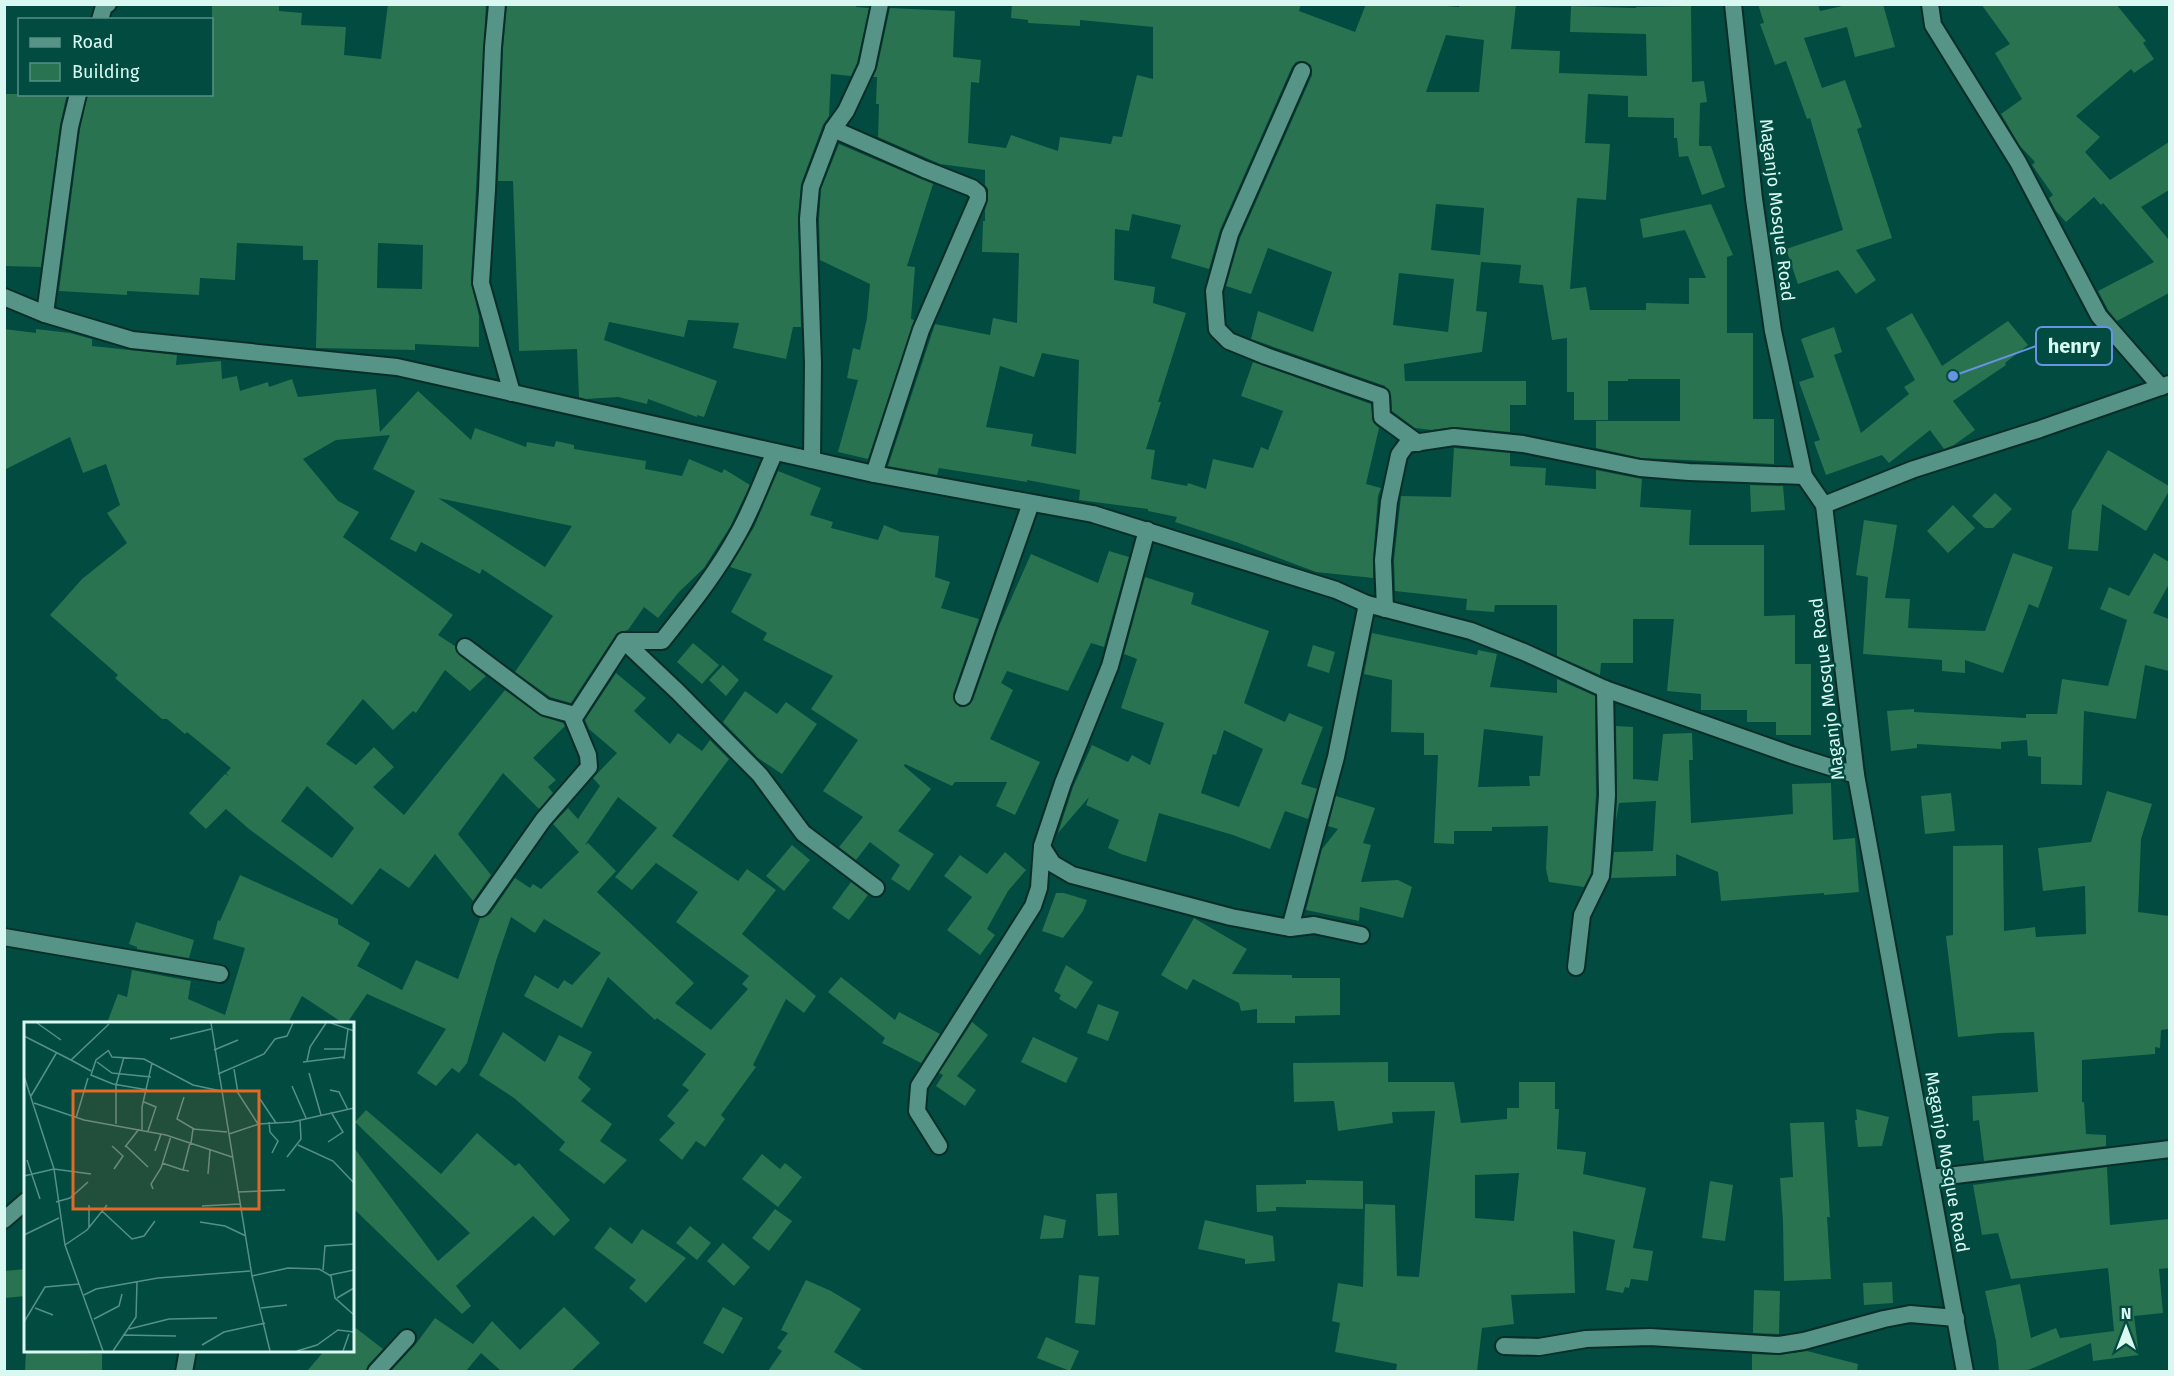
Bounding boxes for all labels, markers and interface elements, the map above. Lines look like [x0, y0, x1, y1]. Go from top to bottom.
legend [18, 18, 213, 96]
text: Road [72, 31, 114, 53]
text: Building [72, 61, 140, 83]
street label: Maganjo Mosque Road [1755, 118, 1799, 302]
callout: henry [2036, 327, 2112, 365]
text: henry [2048, 334, 2101, 358]
street label: Maganjo Mosque Road [1805, 597, 1849, 781]
inset map [24, 1022, 354, 1352]
street label: Maganjo Mosque Road [1920, 1070, 1974, 1254]
north arrow [2096, 1298, 2156, 1358]
text: N [2121, 1304, 2131, 1323]

